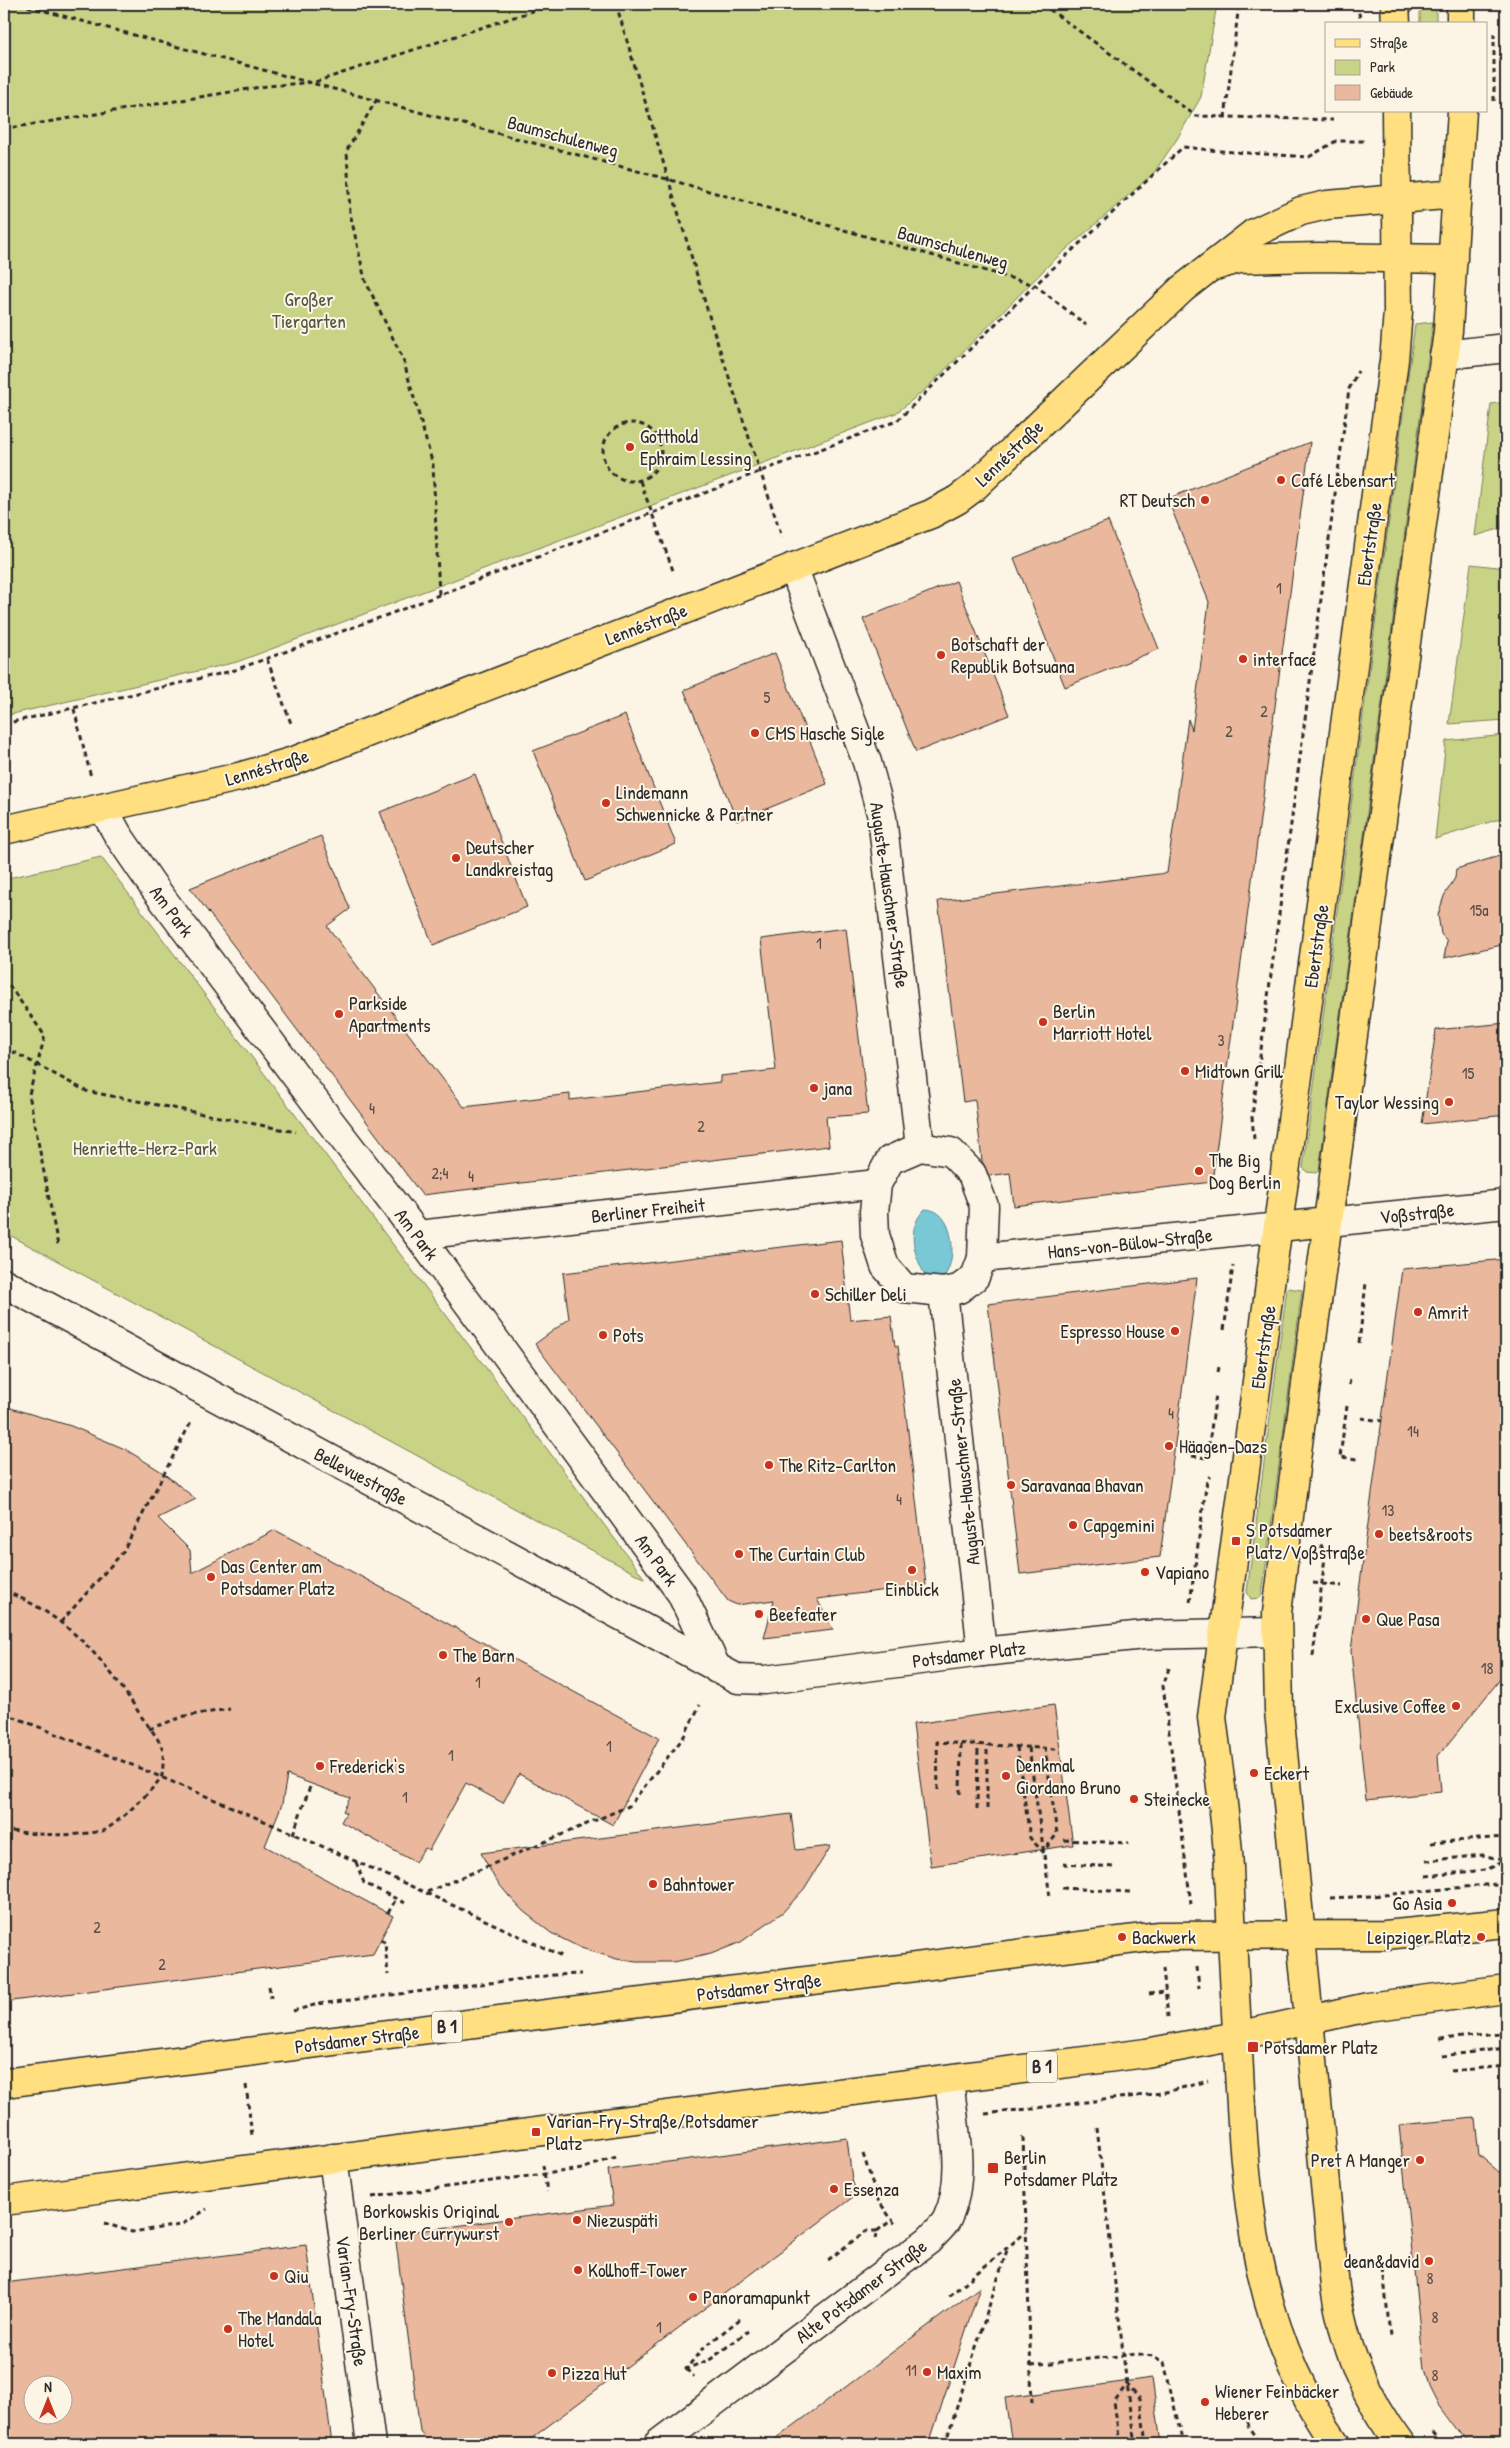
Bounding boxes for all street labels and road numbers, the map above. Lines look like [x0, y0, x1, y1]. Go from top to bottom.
street label: Baumschulenweg [505, 109, 621, 163]
street label: Baumschulenweg [895, 219, 1011, 275]
street label: Lennéstraße [969, 414, 1049, 492]
street label: Ebertstraße [1350, 500, 1388, 587]
street label: Lennéstraße [601, 596, 691, 651]
street label: Lennéstraße [222, 742, 312, 792]
street label: Auguste-Hauschner-Straße [864, 800, 916, 990]
street label: Am Park [144, 880, 200, 942]
street label: Ebertstraße [1297, 902, 1335, 989]
street label: Berliner Freiheit [590, 1191, 707, 1229]
street label: Voßstraße [1379, 1196, 1456, 1230]
street label: Am Park [389, 1203, 445, 1265]
street label: Hans-von-Bülow-Straße [1046, 1221, 1214, 1265]
street label: Ebertstraße [1244, 1303, 1282, 1390]
street label: Auguste-Hauschner-Straße [940, 1377, 986, 1567]
street label: Bellevuestraße [310, 1441, 412, 1512]
street label: Am Park [629, 1529, 685, 1591]
street label: Potsdamer Platz [911, 1634, 1027, 1674]
street label: Potsdamer Straße [695, 1966, 823, 2008]
road number: B 1 [432, 2011, 462, 2042]
street label: Potsdamer Straße [293, 2018, 421, 2060]
road number: B 1 [1027, 2052, 1057, 2082]
street label: Alte Potsdamer Straße [790, 2233, 932, 2349]
street label: Varian-Fry-Straße [330, 2234, 374, 2368]

